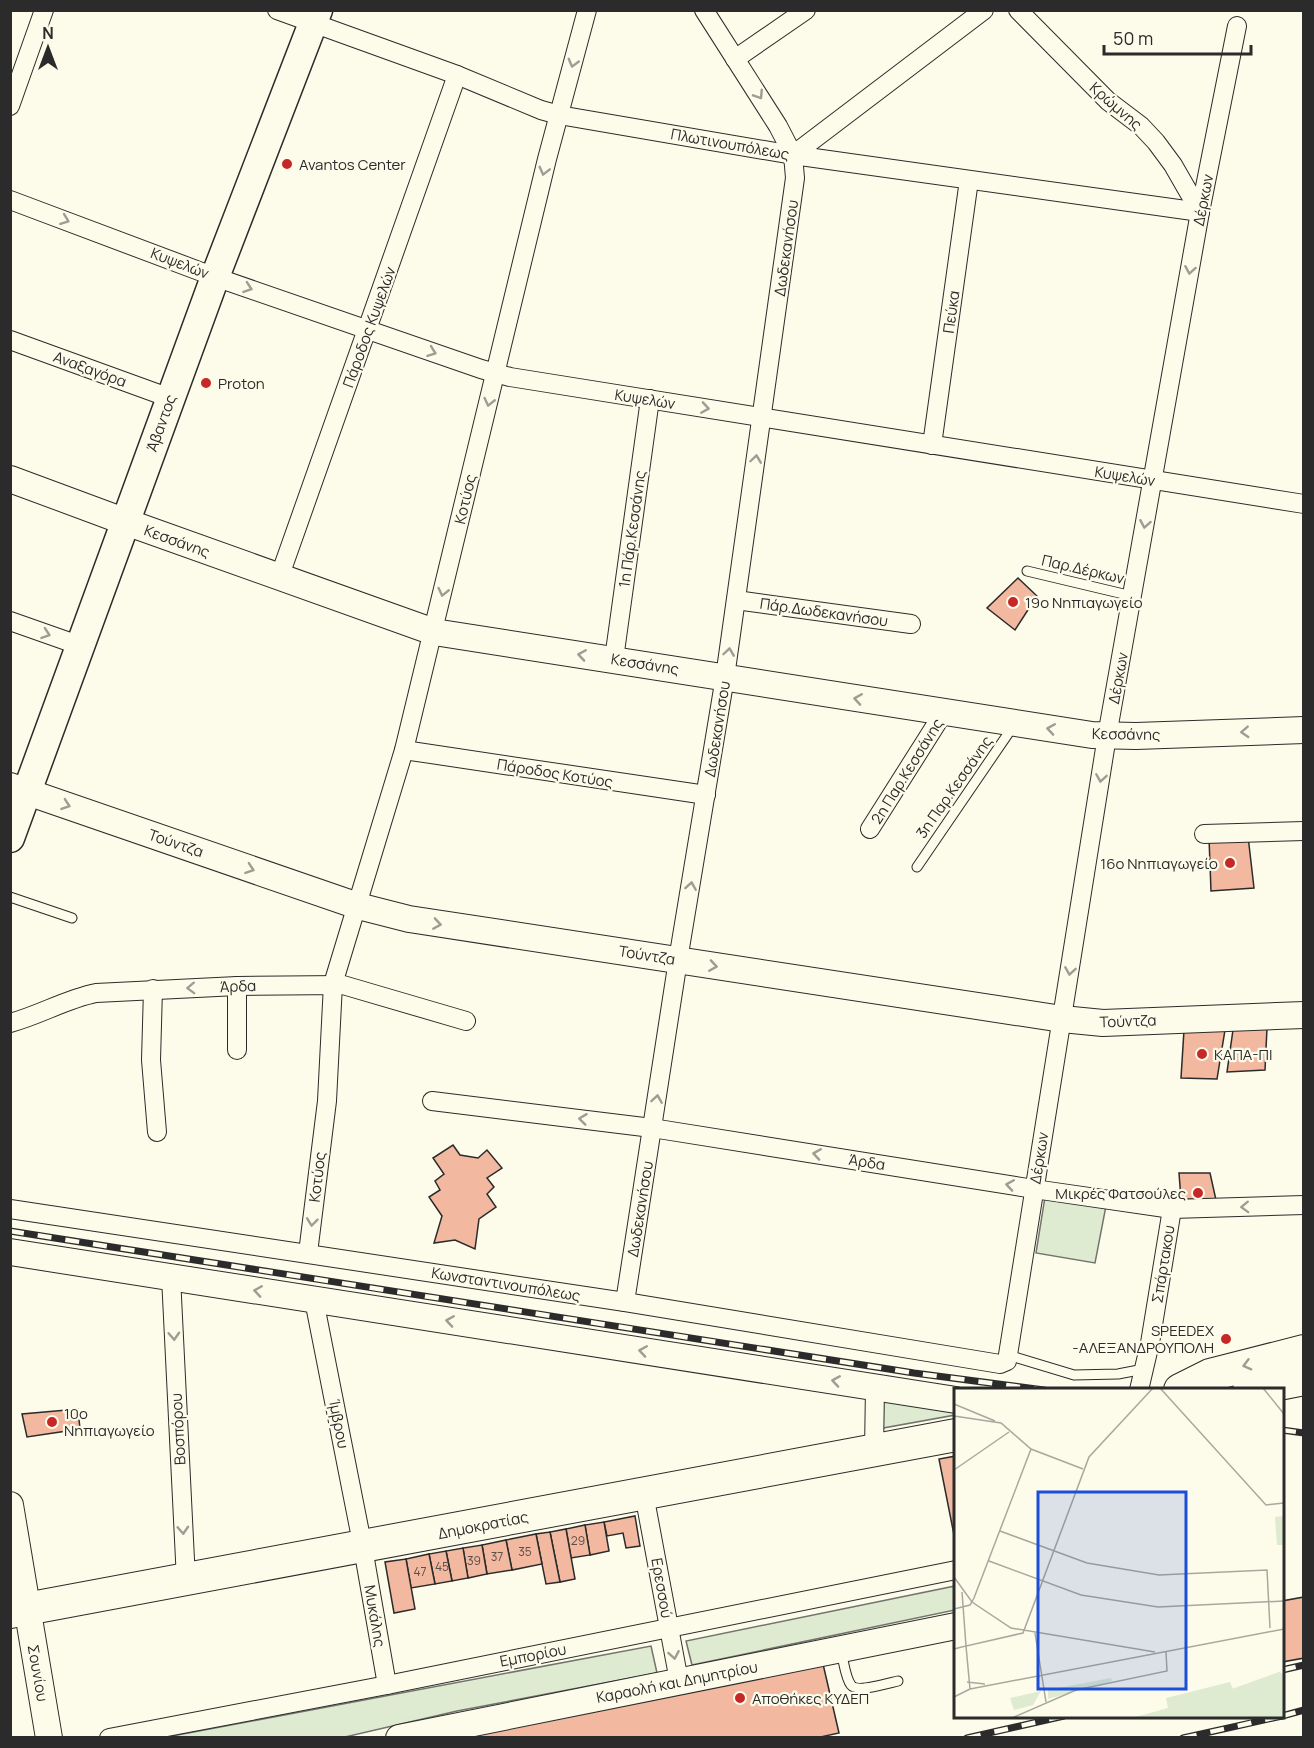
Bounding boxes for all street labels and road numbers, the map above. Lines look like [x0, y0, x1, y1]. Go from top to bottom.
street label: Κρώμνης [1085, 77, 1147, 135]
street label: Πλωτινουπόλεως [669, 123, 791, 165]
street label: Δέρκων [1188, 172, 1218, 228]
street label: Δωδεκανήσου [769, 198, 803, 298]
street label: Κυψελών [148, 242, 213, 284]
street label: Πάροδος Κυψελών [337, 263, 401, 390]
street label: Πεύκα [938, 289, 964, 335]
street label: Αναξαγόρα [50, 346, 130, 392]
street label: Κυψελών [613, 384, 677, 414]
street label: Άβαντος [141, 391, 181, 455]
street label: Κυψελών [1093, 461, 1157, 491]
street label: 1η Πάρ.Κεσσάνης [613, 469, 651, 589]
street label: Κοτύος [449, 472, 481, 526]
street label: Κεσσάνης [141, 519, 213, 563]
street label: Παρ.Δέρκων [1040, 549, 1127, 589]
street label: Πάρ.Δωδεκανήσου [759, 593, 889, 631]
street label: Κεσσάνης [609, 648, 681, 680]
street label: Δέρκων [1103, 650, 1133, 706]
street label: Δωδεκανήσου [699, 679, 735, 779]
street label: 2η Παρ.Κεσσάνης [866, 714, 948, 828]
street label: Κεσσάνης [1092, 723, 1160, 745]
street label: 3η Παρ.Κεσσάνης [911, 732, 997, 842]
street label: Πάροδος Κοτύος [496, 753, 614, 793]
street label: Τούντζα [146, 824, 206, 862]
street label: Τούντζα [617, 940, 677, 970]
street label: Άρδα [219, 975, 257, 997]
street label: Τούντζα [1099, 1010, 1157, 1032]
street label: Δέρκων [1025, 1130, 1054, 1185]
street label: Άρδα [847, 1149, 887, 1175]
street label: Κοτύος [303, 1151, 331, 1203]
street label: Δωδεκανήσου [622, 1159, 658, 1259]
street label: Σπάρτακου [1146, 1224, 1180, 1304]
street label: Κωνσταντινουπόλεως [430, 1262, 582, 1306]
street label: Βοσπόρου [166, 1392, 190, 1466]
street label: Ίμβρου [324, 1398, 354, 1450]
street label: Δημοκρατίας [436, 1506, 530, 1544]
street label: Ερεσσού [646, 1556, 678, 1620]
street label: Μυκάλης [359, 1583, 391, 1649]
street label: Εμπορίου [498, 1638, 568, 1672]
street label: Σουνίου [23, 1643, 53, 1703]
street label: Καραολή και Δημητρίου [595, 1656, 759, 1708]

